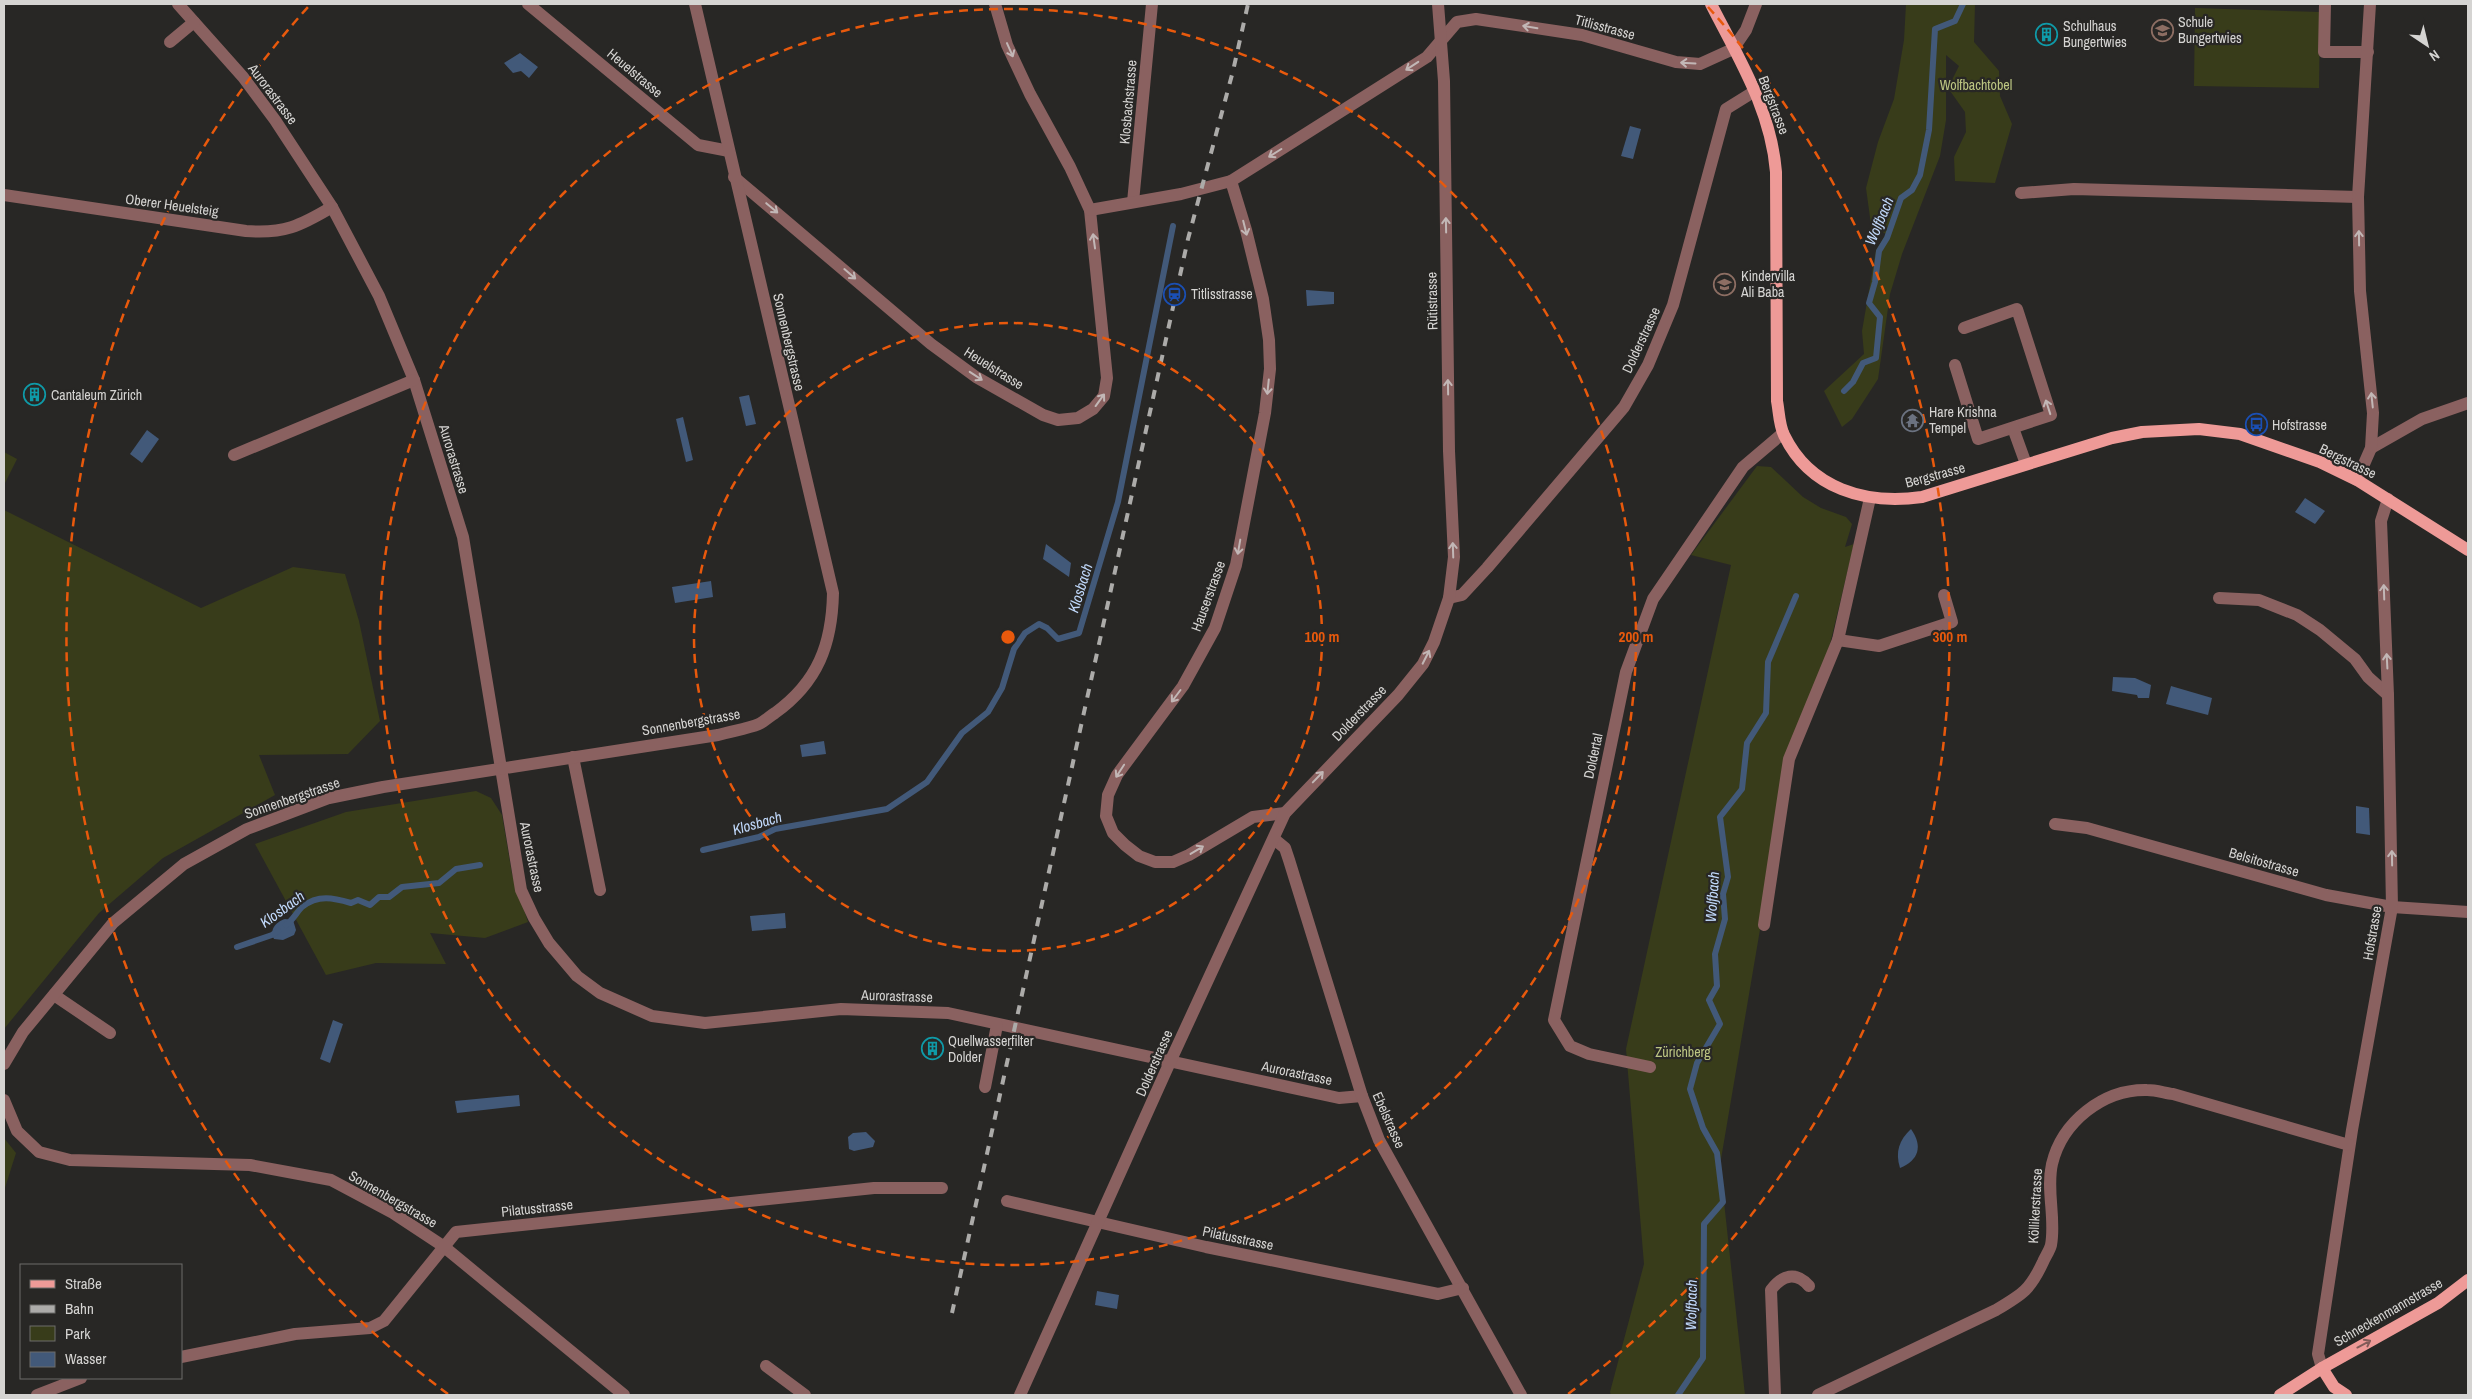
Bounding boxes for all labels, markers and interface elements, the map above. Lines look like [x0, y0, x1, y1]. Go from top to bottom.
street label: Titlisstrasse [1573, 10, 1637, 44]
place label: Schule Bungertwies [2178, 13, 2242, 47]
place label: Schulhaus Bungertwies [2063, 17, 2127, 51]
school or university icon: Schule Bungertwies [2150, 18, 2174, 42]
north arrow [2402, 20, 2452, 70]
one-way arrow [1522, 22, 1538, 32]
building icon: Schulhaus Bungertwies [2035, 22, 2059, 46]
one-way arrow [1005, 42, 1015, 57]
street label: Heuelstrasse [604, 45, 666, 101]
text: N [2426, 46, 2443, 65]
one-way arrow [1680, 58, 1696, 67]
street label: Aurorastrasse [244, 59, 302, 128]
street label: Klosbachstrasse [1115, 59, 1141, 145]
one-way arrow [1405, 61, 1419, 72]
street label: Bergstrasse [1755, 73, 1793, 137]
park label: Wolfbachtobel [1940, 76, 2012, 94]
one-way arrow [1268, 149, 1282, 159]
street label: Oberer Heuelsteig [124, 190, 220, 221]
water label: Wolfbach [1859, 193, 1899, 249]
one-way arrow [765, 203, 778, 214]
one-way arrow [1441, 217, 1451, 234]
one-way arrow [1241, 219, 1250, 235]
one-way arrow [2354, 230, 2364, 246]
one-way arrow [1089, 233, 1099, 249]
place label: Kindervilla Ali Baba [1740, 267, 1796, 301]
one-way arrow [843, 269, 856, 280]
street label: Rütistrasse [1422, 272, 1442, 330]
school or university icon: Kindervilla Ali Baba [1713, 272, 1737, 296]
station icon: Titlisstrasse [1163, 282, 1187, 306]
place label: Titlisstrasse [1191, 285, 1253, 303]
street label: Sonnenbergstrasse [769, 291, 809, 393]
street label: Dolderstrasse [1618, 304, 1664, 376]
street label: Heuelstrasse [961, 343, 1027, 393]
one-way arrow [969, 371, 983, 382]
one-way arrow [1263, 379, 1272, 395]
one-way arrow [1443, 380, 1453, 396]
building icon: Cantaleum Zürich [23, 383, 47, 407]
place label: Cantaleum Zürich [51, 386, 142, 404]
one-way arrow [2367, 392, 2377, 408]
one-way arrow [1095, 393, 1105, 407]
one-way arrow [2043, 399, 2053, 415]
place label: Hare Krishna Tempel [1929, 403, 1997, 437]
temple icon: Hare Krishna Tempel [1901, 408, 1925, 432]
bus stop icon: Hofstrasse [2244, 413, 2268, 437]
place label: Hofstrasse [2272, 416, 2327, 434]
street label: Aurorastrasse [435, 421, 473, 496]
street label: Bergstrasse [2317, 439, 2379, 483]
street label: Bergstrasse [1903, 458, 1967, 492]
one-way arrow [1234, 539, 1243, 555]
one-way arrow [1449, 542, 1458, 558]
street label: Hauserstrasse [1187, 558, 1229, 634]
water label: Klosbach [1063, 561, 1097, 615]
one-way arrow [2379, 585, 2389, 601]
text: 100 m [1305, 626, 1339, 647]
text: 200 m [1619, 626, 1653, 647]
text: 300 m [1933, 626, 1967, 647]
centre of rings [999, 628, 1017, 646]
one-way arrow [1421, 649, 1431, 664]
one-way arrow [2382, 653, 2391, 669]
street label: Dolderstrasse [1328, 681, 1390, 745]
one-way arrow [1171, 689, 1182, 702]
street label: Sonnenbergstrasse [640, 704, 742, 740]
street label: Doldertal [1579, 732, 1607, 780]
one-way arrow [1115, 764, 1125, 778]
one-way arrow [1312, 771, 1324, 784]
street label: Sonnenbergstrasse [242, 773, 342, 823]
water label: Klosbach [730, 806, 784, 840]
street label: Aurorastrasse [516, 819, 548, 894]
street label: Belsitostrasse [2227, 843, 2301, 881]
one-way arrow [1190, 845, 1204, 855]
one-way arrow [2387, 850, 2397, 866]
water label: Wolfbach [1700, 871, 1724, 923]
water label: Klosbach [255, 886, 309, 932]
street label: Hofstrasse [2358, 904, 2386, 962]
street label: Aurorastrasse [860, 986, 933, 1006]
street label: Dolderstrasse [1131, 1027, 1177, 1099]
place label: Quellwasserfilter Dolder [948, 1032, 1034, 1066]
building icon: Quellwasserfilter Dolder [920, 1037, 944, 1061]
park label: Zürichberg [1655, 1043, 1711, 1061]
street label: Aurorastrasse [1259, 1057, 1334, 1089]
street label: Ebelstrasse [1369, 1089, 1409, 1151]
street label: Sonnenbergstrasse [345, 1166, 441, 1232]
street label: Köllikerstrasse [2024, 1168, 2046, 1244]
street label: Pilatusstrasse [500, 1195, 574, 1221]
street label: Pilatusstrasse [1201, 1222, 1275, 1254]
legend [20, 1264, 182, 1379]
text: Straße [65, 1273, 102, 1294]
street label: Schneckenmannstrasse [2330, 1274, 2446, 1350]
water label: Wolfbach [1680, 1279, 1702, 1331]
text: Bahn [65, 1298, 94, 1319]
text: Park [65, 1323, 91, 1344]
one-way arrow [2357, 1339, 2372, 1349]
text: Wasser [65, 1348, 106, 1369]

